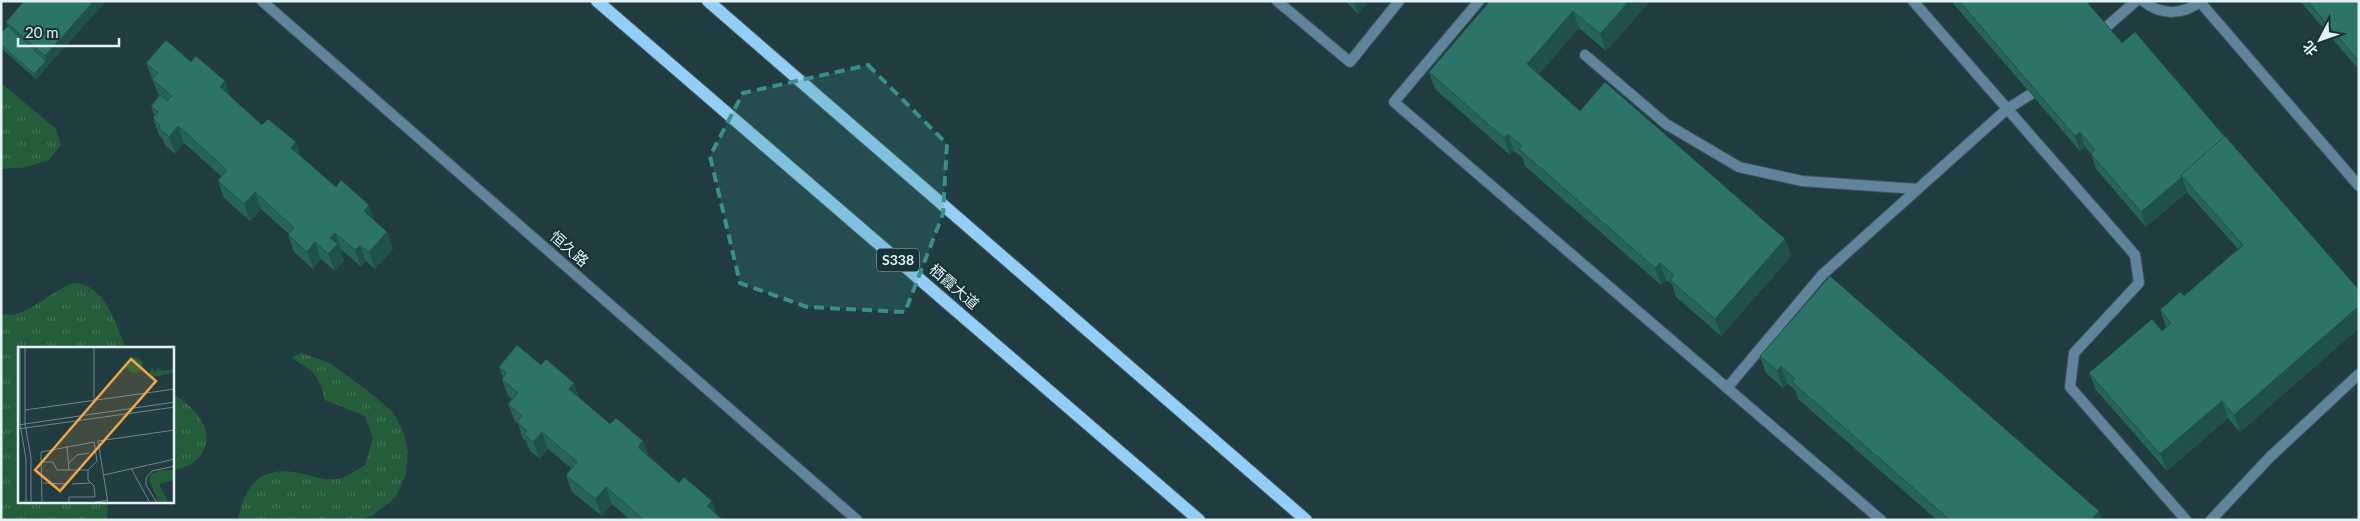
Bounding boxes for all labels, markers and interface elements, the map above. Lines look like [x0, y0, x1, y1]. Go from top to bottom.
scale bar [18, 15, 119, 47]
north arrow [2295, 15, 2345, 65]
text: 20 m [25, 23, 59, 41]
text: 北 [2299, 38, 2321, 60]
street label: 恒久路 [547, 227, 593, 270]
road number: S338 [877, 248, 919, 272]
street label: 栖霞大道 [926, 260, 983, 313]
inset map [18, 347, 174, 504]

